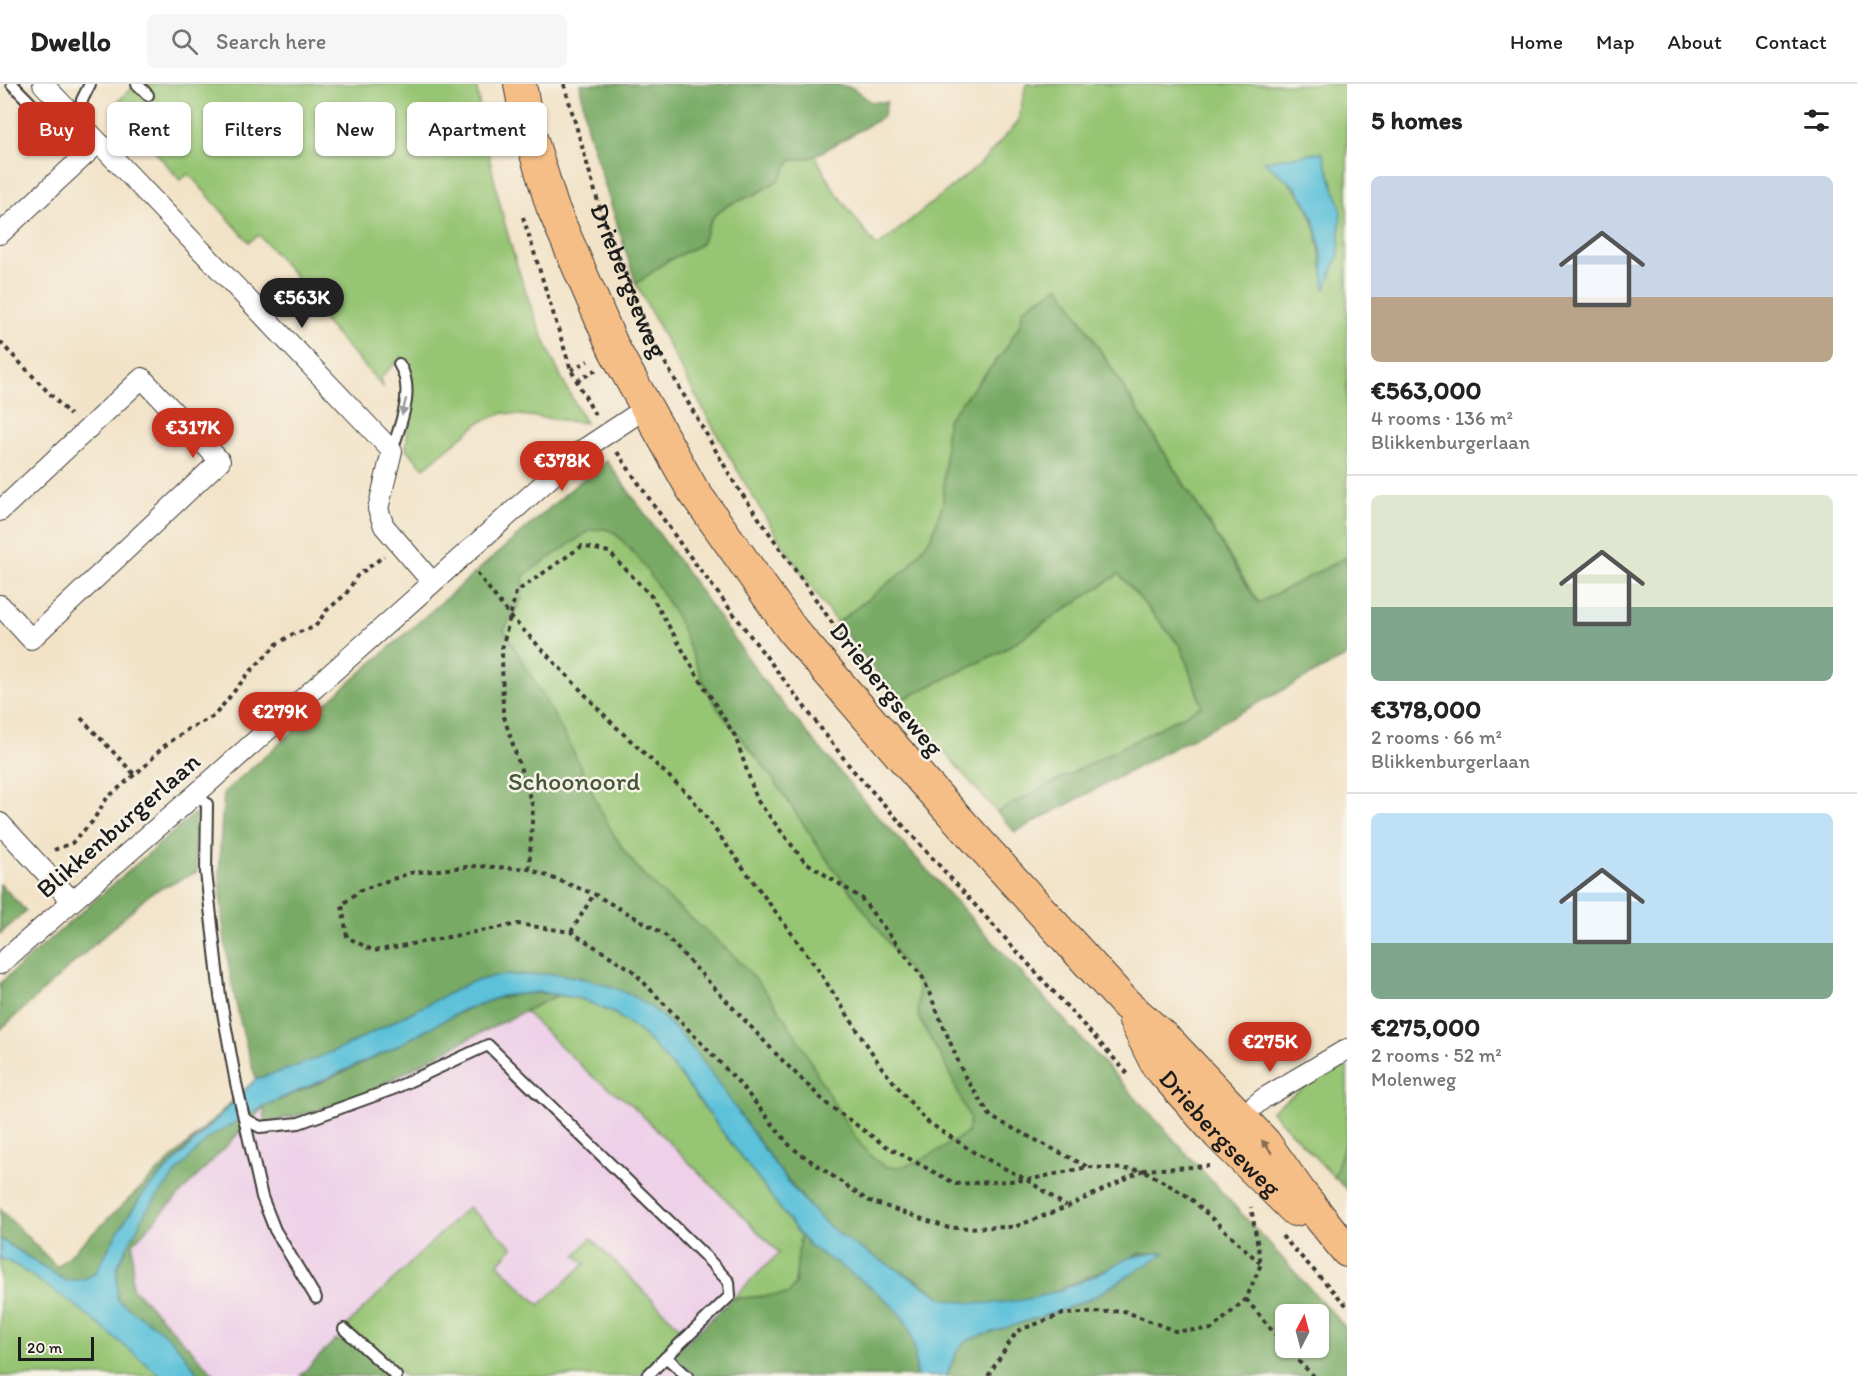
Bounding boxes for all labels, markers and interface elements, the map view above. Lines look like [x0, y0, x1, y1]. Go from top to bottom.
search box [147, 14, 567, 68]
text: Dwello [30, 24, 111, 58]
icon: search [168, 25, 201, 58]
text: Search here [216, 28, 326, 55]
text: Home [1510, 29, 1563, 54]
text: Map [1596, 29, 1635, 54]
text: About [1668, 29, 1722, 54]
text: Contact [1755, 29, 1827, 54]
chip: Buy [18, 102, 95, 156]
chip: Rent [107, 102, 191, 156]
chip: Filters [203, 102, 303, 156]
chip: New [315, 102, 395, 156]
chip: Apartment [407, 102, 547, 156]
text: 5 homes [1371, 104, 1463, 136]
icon: filters [1800, 104, 1833, 137]
street label: Driebergseweg [583, 199, 675, 364]
icon: home [1548, 215, 1656, 323]
pin: €563K [260, 278, 344, 329]
text: €563K [274, 285, 330, 309]
text: €563,000 [1371, 374, 1482, 406]
one-way arrow [398, 398, 408, 416]
text: 4 rooms · 136 m² [1371, 406, 1513, 430]
pin: €317K [151, 408, 235, 459]
text: €317K [166, 415, 220, 439]
text: Blikkenburgerlaan [1371, 430, 1530, 454]
pin: €378K [520, 441, 604, 492]
text: €378K [534, 448, 590, 472]
icon: home [1548, 534, 1656, 642]
street label: Driebergseweg [823, 615, 951, 763]
pin: €279K [238, 692, 322, 743]
text: €378,000 [1371, 693, 1481, 725]
text: €279K [252, 699, 308, 723]
text: 2 rooms · 66 m² [1371, 725, 1502, 749]
street label: Blikkenburgerlaan [29, 745, 207, 905]
text: Blikkenburgerlaan [1371, 749, 1530, 773]
park label: Schoonoord [508, 765, 640, 797]
icon: home [1548, 852, 1656, 960]
text: €275,000 [1371, 1011, 1480, 1043]
pin: €275K [1228, 1022, 1312, 1073]
text: €275K [1242, 1029, 1298, 1053]
text: 2 rooms · 52 m² [1371, 1043, 1502, 1067]
street label: Driebergseweg [1152, 1063, 1288, 1204]
text: Molenweg [1371, 1067, 1456, 1091]
one-way arrow [1261, 1139, 1273, 1155]
north arrow [1275, 1304, 1329, 1358]
map controls [1275, 1304, 1329, 1358]
scale bar [18, 1334, 94, 1362]
text: 20 m [27, 1338, 62, 1357]

